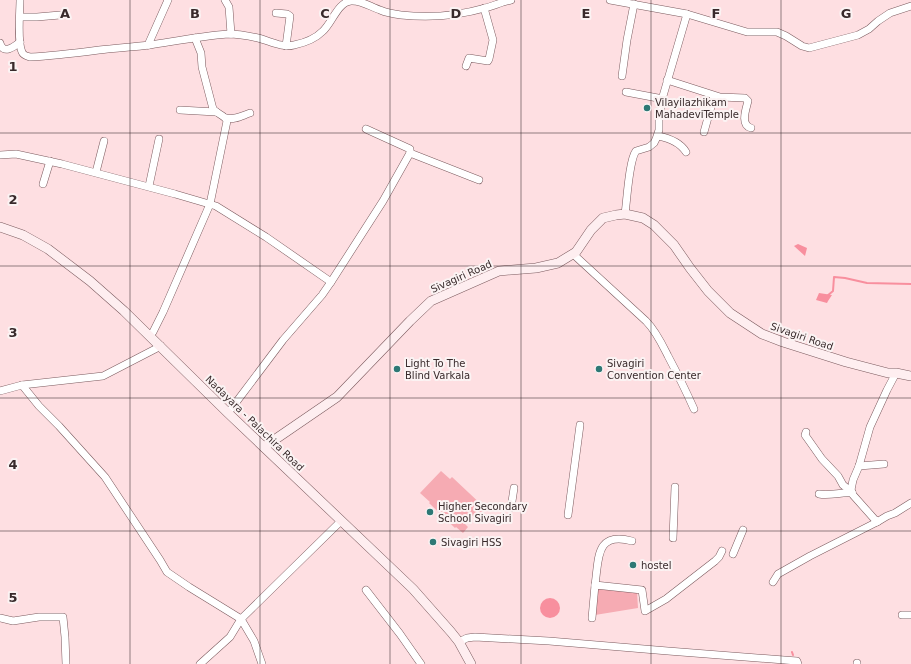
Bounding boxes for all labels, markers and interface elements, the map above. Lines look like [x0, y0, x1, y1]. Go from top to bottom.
text: A [60, 6, 70, 21]
text: B [190, 6, 200, 21]
text: C [320, 6, 330, 21]
text: D [451, 6, 462, 21]
text: E [582, 6, 590, 21]
text: F [712, 6, 720, 21]
text: G [841, 6, 851, 21]
text: 1 [8, 59, 18, 74]
place label: Vilayilazhikam MahadeviTemple [655, 97, 739, 120]
marker: Vilayilazhikam MahadeviTemple [642, 103, 652, 113]
text: 2 [8, 192, 18, 207]
street label: Sivagiri Road [429, 258, 493, 295]
street label: Sivagiri Road [769, 321, 835, 352]
text: 3 [8, 325, 18, 340]
place label: Light To The Blind Varkala [405, 358, 470, 381]
place label: Sivagiri Convention Center [607, 358, 702, 381]
marker: Light To The Blind Varkala [392, 364, 402, 374]
marker: Sivagiri Convention Center [594, 364, 604, 374]
street label: Nadayara - Palachira Road [203, 374, 306, 473]
text: 4 [8, 457, 18, 472]
place label: Higher Secondary School Sivagiri [438, 501, 527, 524]
marker: Higher Secondary School Sivagiri [425, 507, 435, 517]
marker: Sivagiri HSS [428, 537, 438, 547]
place label: Sivagiri HSS [441, 537, 502, 548]
marker: hostel [628, 560, 638, 570]
place label: hostel [641, 560, 672, 571]
text: 5 [8, 590, 18, 605]

